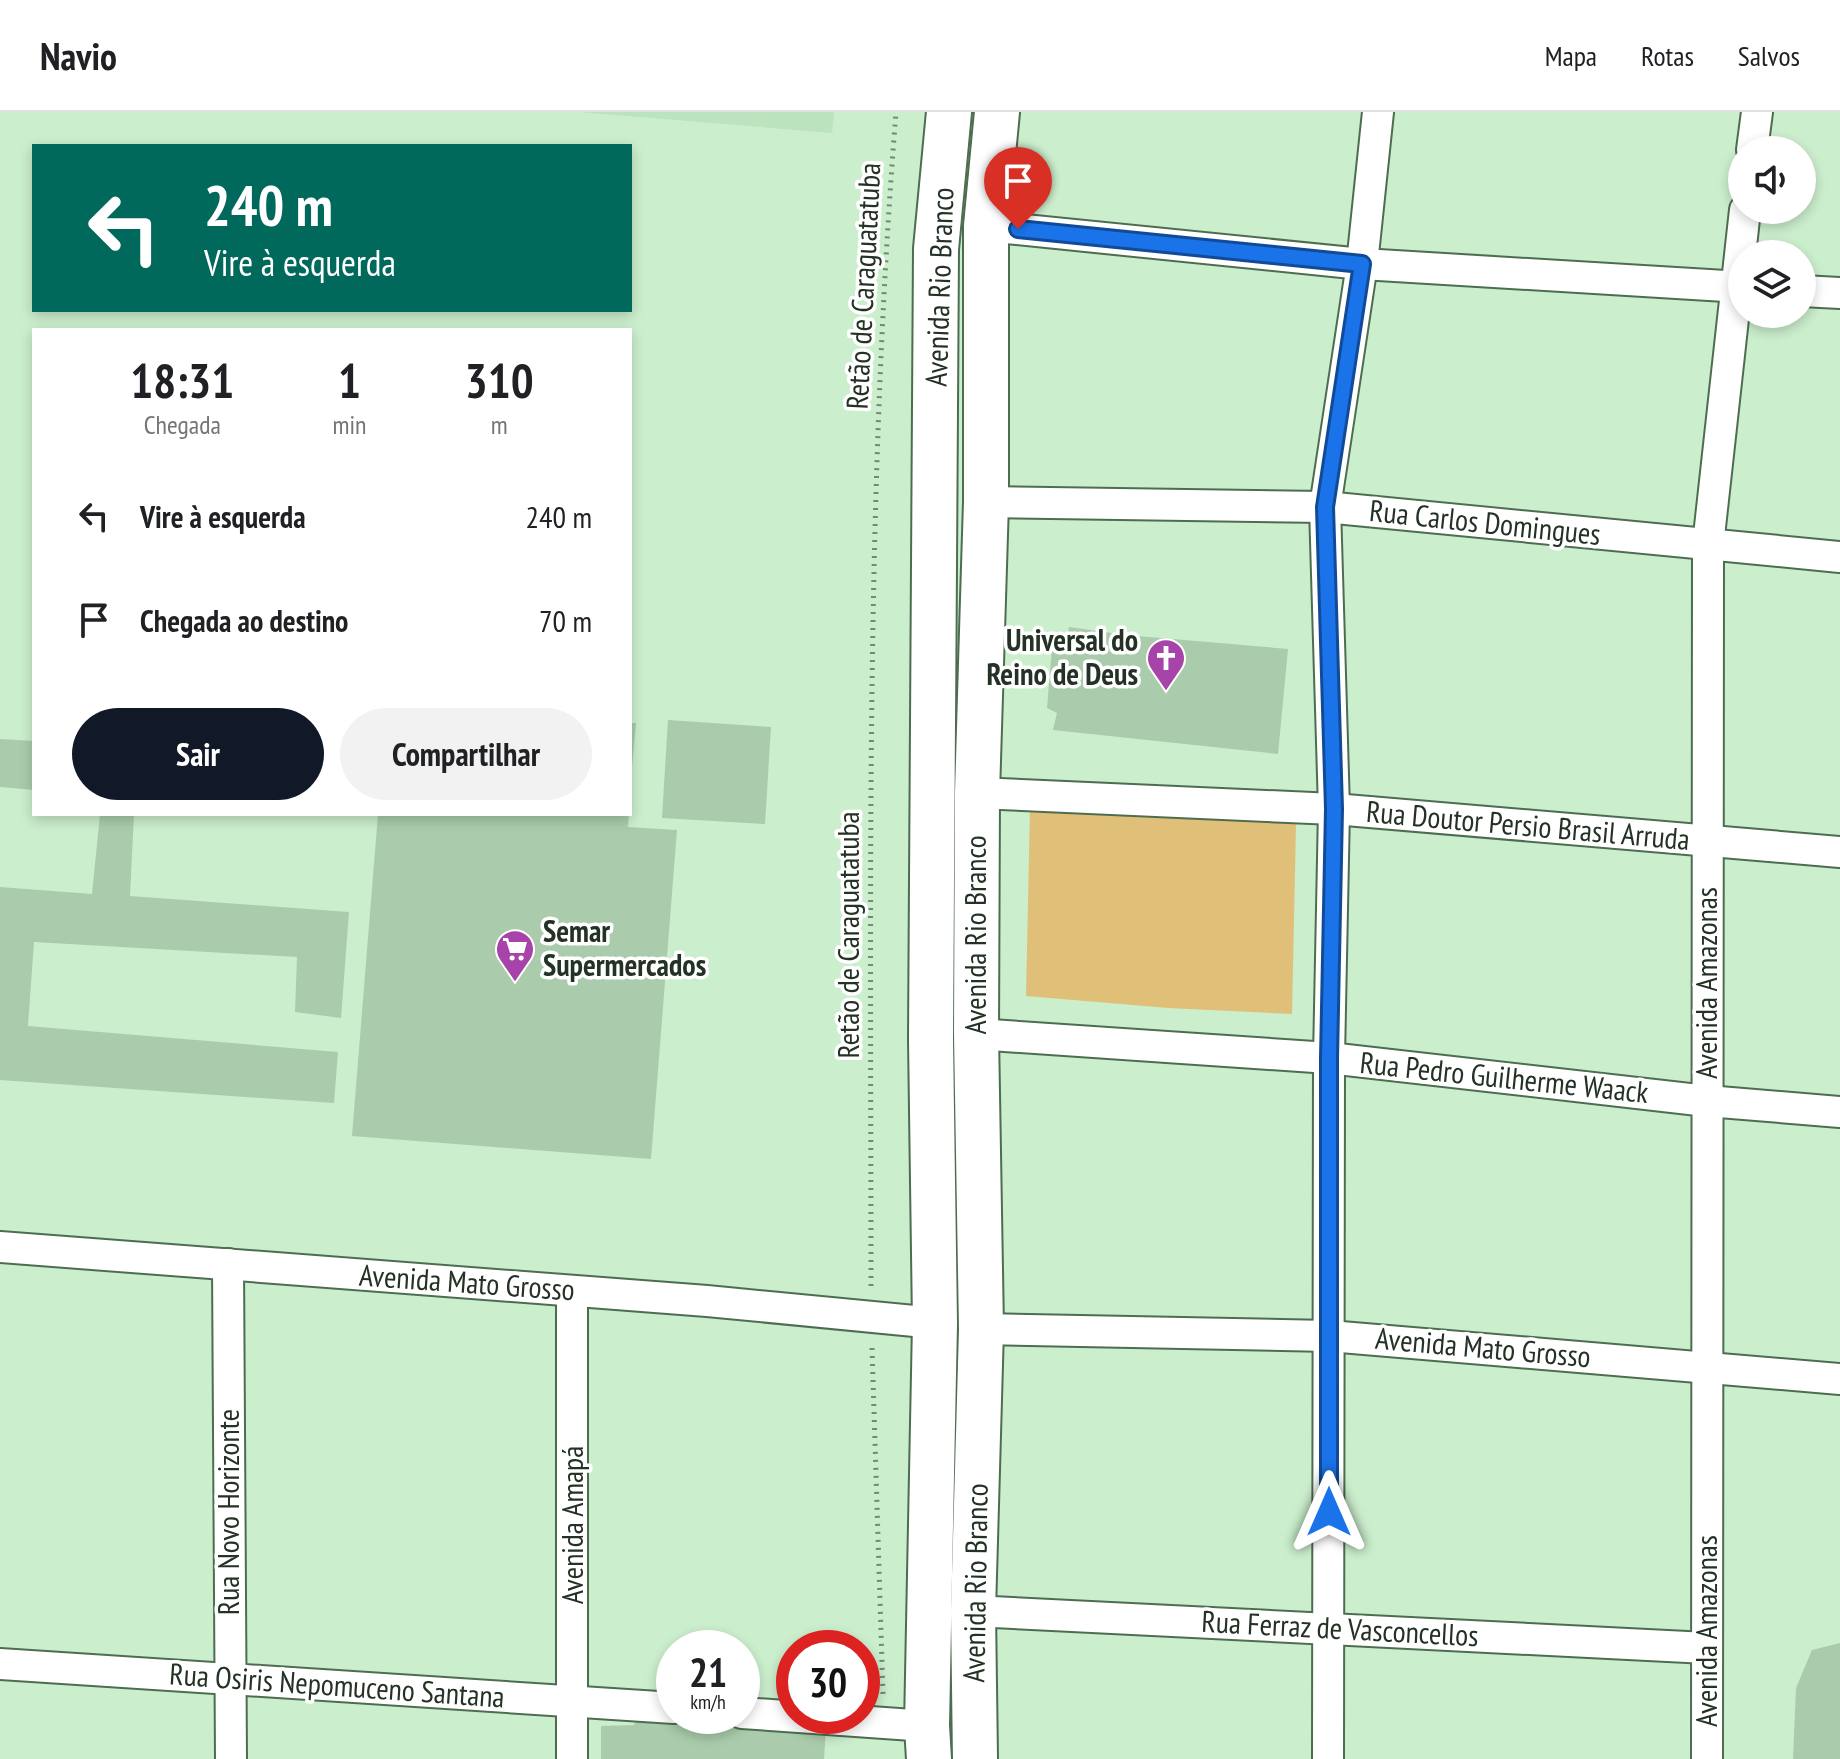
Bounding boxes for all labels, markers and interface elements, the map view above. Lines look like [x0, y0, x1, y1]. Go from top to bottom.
text: Navio [40, 31, 117, 80]
text: Mapa [1545, 37, 1597, 74]
text: Rotas [1641, 37, 1694, 74]
text: Salvos [1738, 37, 1800, 74]
map controls [1728, 136, 1816, 328]
button: sound [1728, 136, 1816, 224]
pin [984, 147, 1052, 229]
icon: arrive [996, 159, 1040, 203]
street label: Retão de Caraguatatuba [837, 162, 888, 410]
text: 240 m [204, 169, 333, 241]
icon: left [72, 176, 176, 280]
street label: Avenida Rio Branco [916, 187, 961, 387]
text: Vire à esquerda [204, 239, 396, 286]
button: layers [1728, 240, 1816, 328]
text: 18:31 [130, 349, 234, 411]
text: 1 [338, 349, 361, 411]
text: 310 [465, 349, 534, 411]
text: Chegada [144, 408, 221, 441]
text: min [332, 408, 366, 441]
text: m [491, 408, 508, 441]
street label: Rua Carlos Domingues [1368, 490, 1603, 553]
icon: left [72, 494, 116, 538]
text: Vire à esquerda [140, 497, 306, 536]
text: 240 m [526, 497, 592, 536]
icon: arrive [72, 598, 116, 642]
text: Chegada ao destino [140, 601, 348, 640]
text: 70 m [539, 601, 592, 640]
place label: Universal do Reino de Deus [986, 620, 1138, 693]
church icon: Universal do Reino de Deus [1145, 637, 1187, 692]
button: Sair [72, 708, 324, 800]
button: Compartilhar [340, 708, 592, 800]
street label: Rua Doutor Persio Brasil Arruda [1365, 791, 1691, 858]
street label: Retão de Caraguatatuba [828, 811, 867, 1059]
street label: Avenida Rio Branco [955, 835, 994, 1035]
street label: Avenida Amazonas [1686, 887, 1725, 1079]
place label: Semar Supermercados [543, 911, 706, 984]
supermarket icon: Semar Supermercados [494, 928, 536, 983]
street label: Rua Pedro Guilherme Waack [1358, 1042, 1651, 1111]
street label: Avenida Mato Grosso [358, 1255, 576, 1308]
street label: Avenida Mato Grosso [1374, 1318, 1592, 1375]
street label: Rua Novo Horizonte [208, 1409, 247, 1615]
street label: Avenida Amapá [552, 1446, 591, 1604]
position arrow [1287, 1470, 1371, 1554]
street label: Avenida Rio Branco [953, 1483, 996, 1683]
street label: Avenida Amazonas [1686, 1535, 1725, 1727]
street label: Rua Ferraz de Vasconcellos [1201, 1601, 1480, 1654]
speed limit sign: 30 [776, 1630, 880, 1734]
text: 21 [689, 1646, 727, 1698]
street label: Rua Osiris Nepomuceno Santana [168, 1653, 506, 1716]
text: km/h [690, 1689, 726, 1715]

